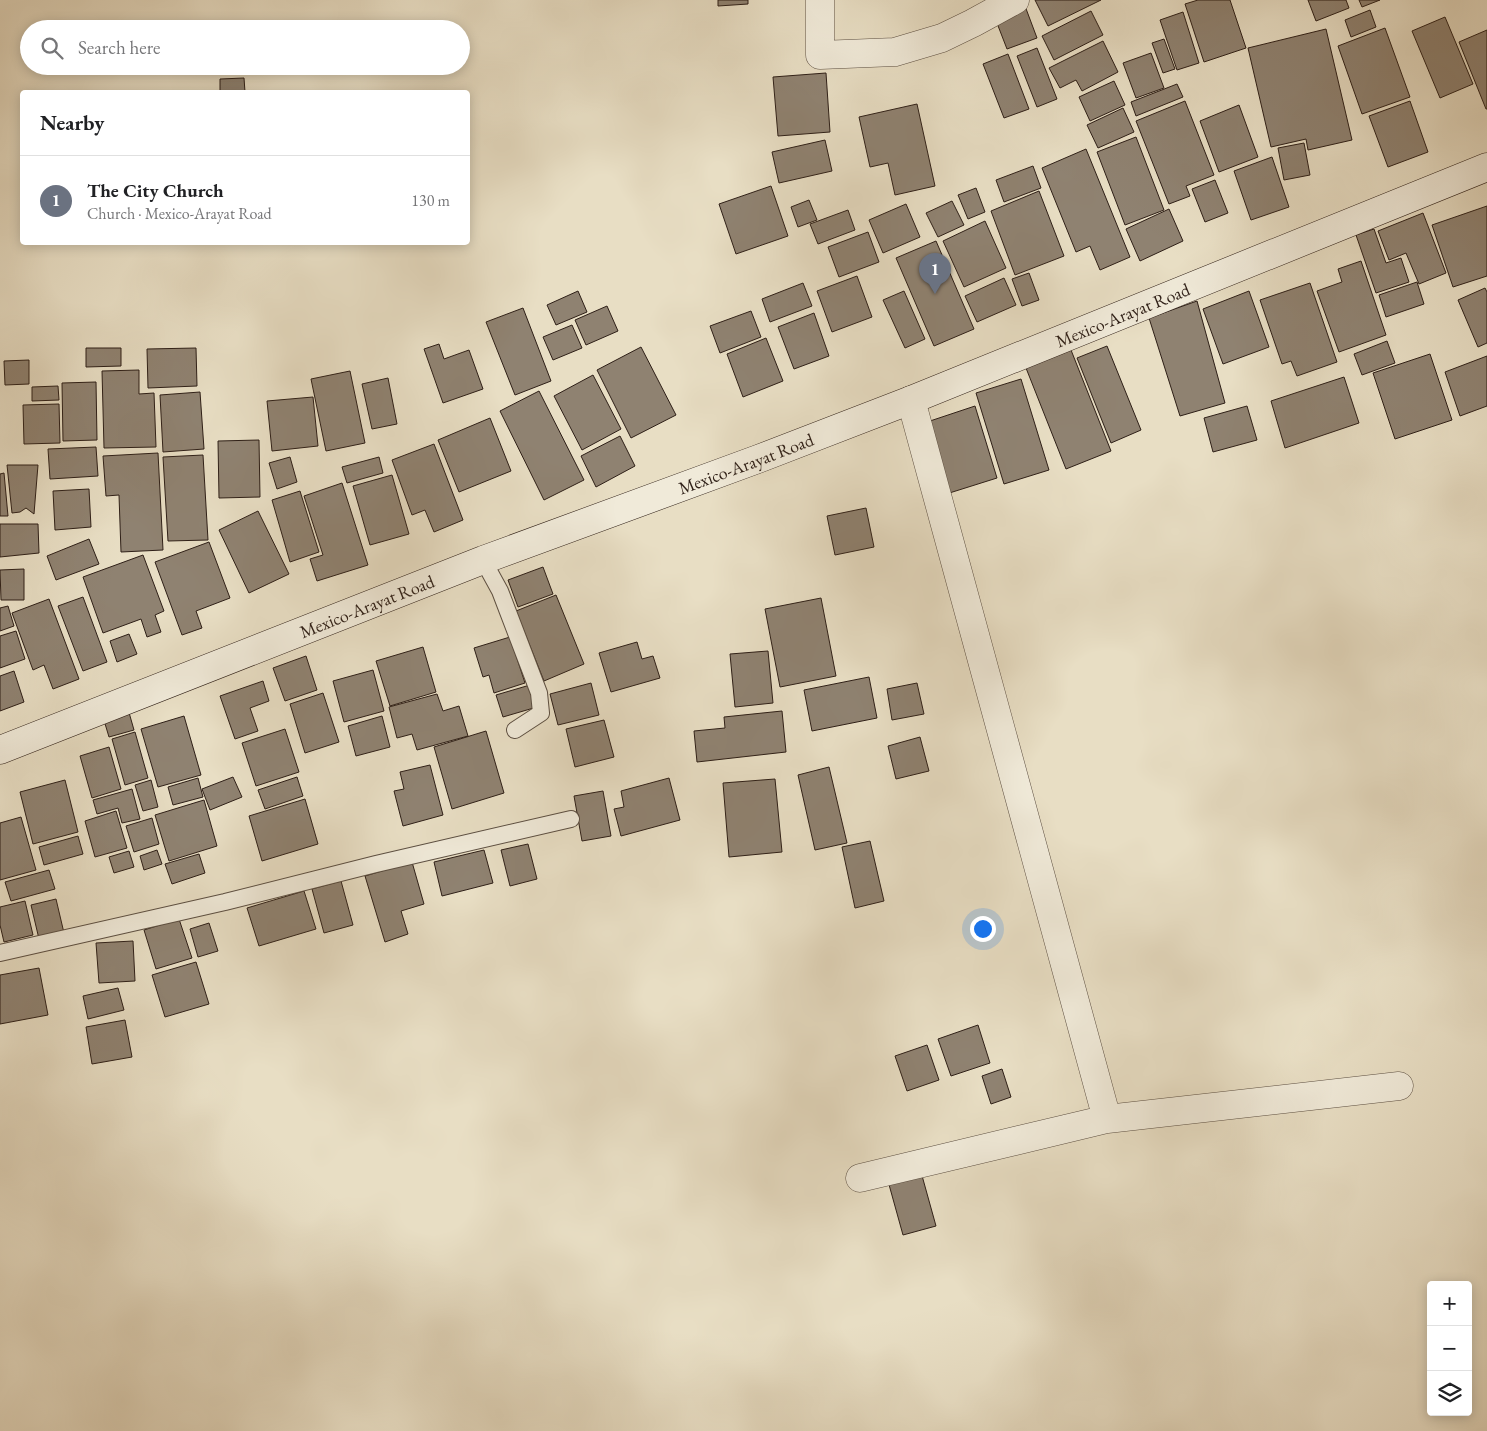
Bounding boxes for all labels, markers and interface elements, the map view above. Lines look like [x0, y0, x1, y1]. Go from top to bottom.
search box [20, 20, 470, 75]
icon: search [38, 34, 66, 62]
text: Search here [78, 35, 160, 60]
text: Nearby [40, 109, 104, 136]
text: The City Church [87, 178, 224, 203]
text: 1 [52, 190, 60, 211]
text: 130 m [411, 190, 450, 211]
text: Church · Mexico-Arayat Road [87, 203, 272, 224]
pin: 1 [919, 253, 951, 294]
street label: Mexico-Arayat Road [1052, 277, 1194, 352]
street label: Mexico-Arayat Road [675, 427, 818, 499]
street label: Mexico-Arayat Road [296, 569, 438, 643]
your location [970, 916, 996, 942]
map controls [1427, 1281, 1472, 1416]
button: + [1427, 1281, 1472, 1326]
button: − [1427, 1326, 1472, 1371]
button: layers [1427, 1371, 1472, 1416]

